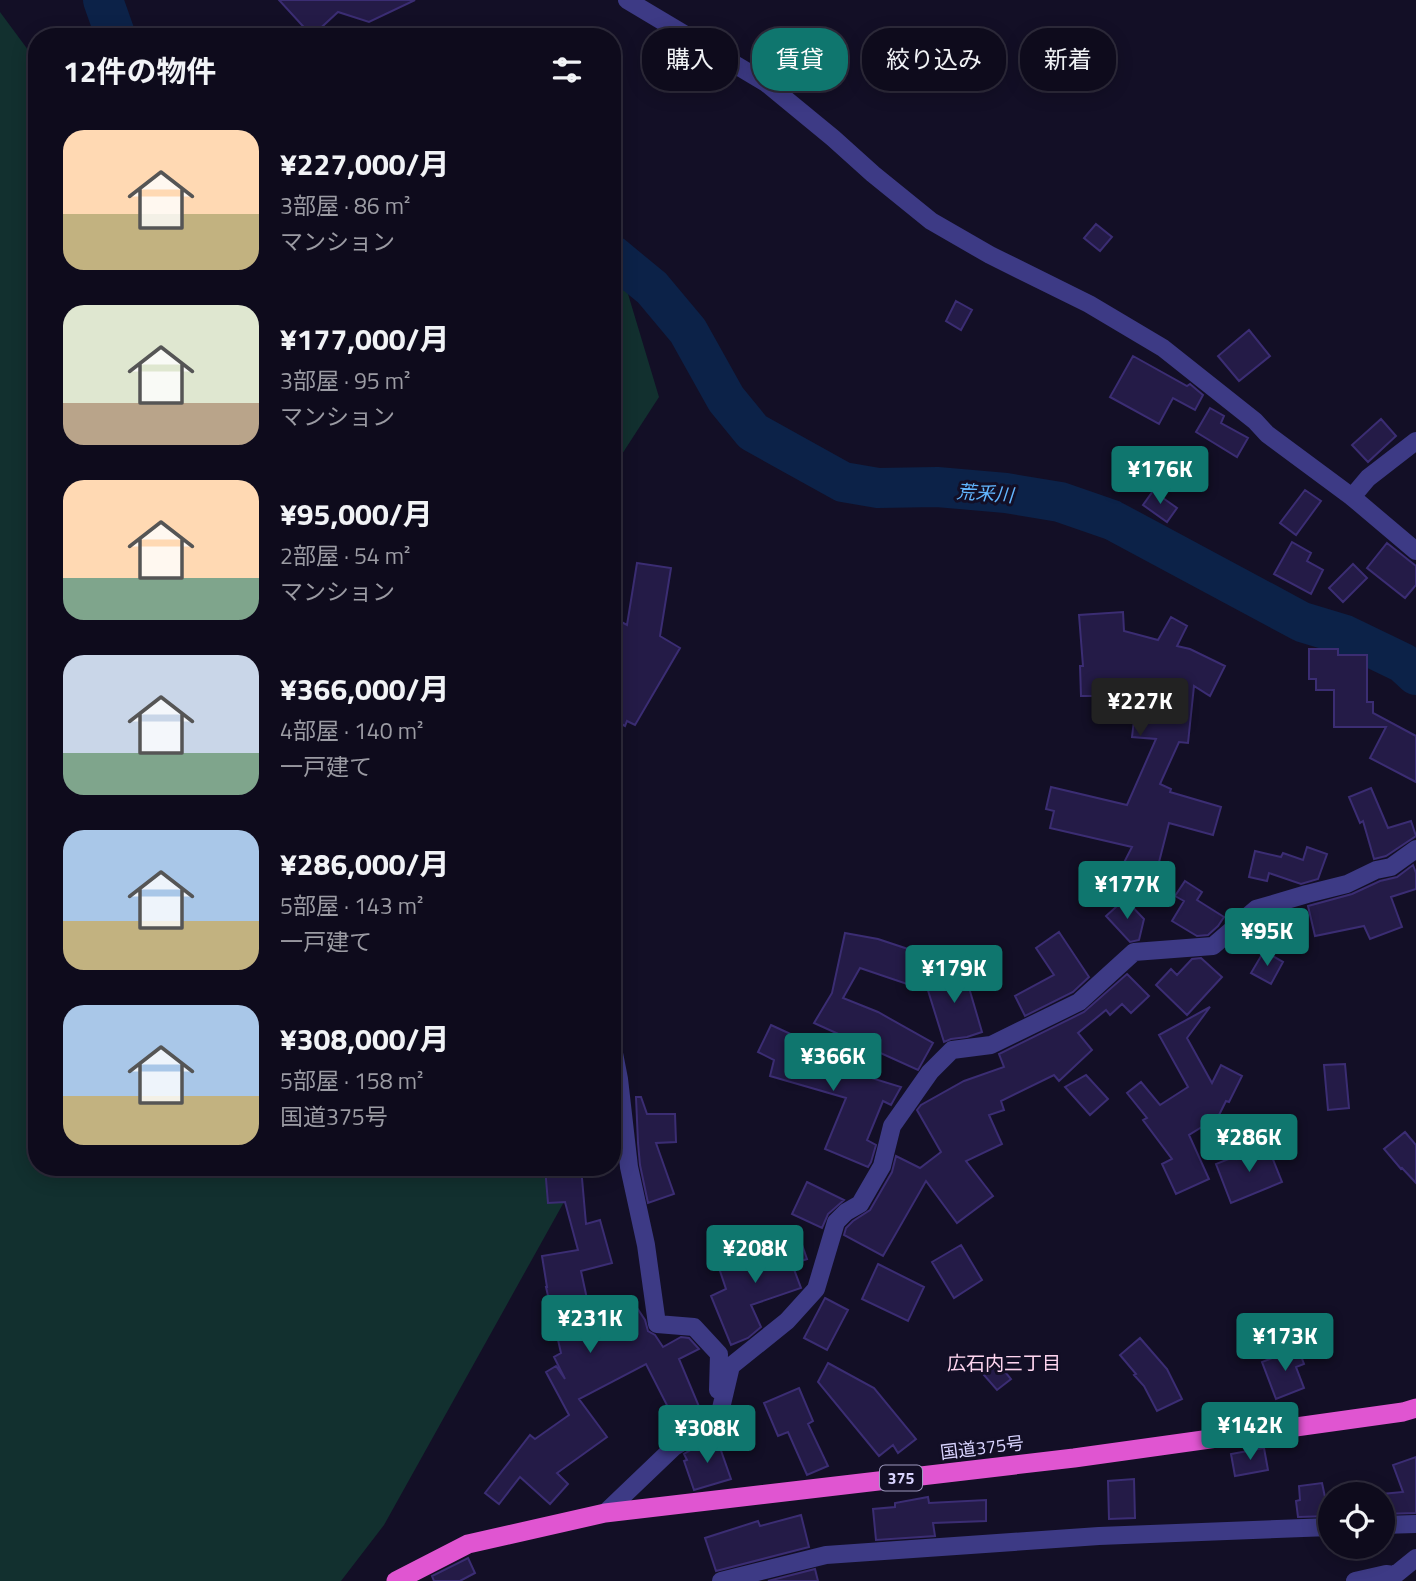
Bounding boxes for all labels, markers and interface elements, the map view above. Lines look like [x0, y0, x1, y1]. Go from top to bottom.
chip: 購入 [642, 28, 738, 91]
chip: 賃貸 [752, 28, 848, 91]
chip: 絞り込み [862, 28, 1006, 91]
chip: 新着 [1020, 28, 1116, 91]
text: 12件の物件 [63, 48, 217, 94]
icon: filters [548, 51, 586, 89]
text: ¥227,000/月 [280, 141, 449, 187]
icon: home [119, 158, 203, 242]
text: 3部屋 · 86 m² [280, 188, 410, 223]
text: マンション [280, 224, 395, 259]
text: ¥177,000/月 [280, 316, 449, 362]
icon: home [119, 333, 203, 417]
text: 3部屋 · 95 m² [280, 363, 410, 398]
text: マンション [280, 399, 395, 434]
pin: ¥176K [1111, 447, 1209, 506]
text: ¥176K [1127, 451, 1193, 486]
water label: 荒釆川 [956, 476, 1016, 509]
text: ¥95,000/月 [280, 491, 433, 537]
icon: home [119, 508, 203, 592]
text: 2部屋 · 54 m² [280, 538, 410, 573]
text: マンション [280, 574, 395, 609]
text: ¥366,000/月 [280, 666, 449, 712]
pin: ¥227K [1091, 678, 1189, 738]
icon: home [119, 683, 203, 767]
text: ¥227K [1107, 683, 1173, 718]
text: 4部屋 · 140 m² [280, 713, 423, 748]
text: 一戸建て [280, 749, 372, 784]
text: ¥286,000/月 [280, 841, 449, 887]
icon: home [119, 858, 203, 942]
pin: ¥177K [1078, 862, 1176, 921]
text: ¥177K [1094, 866, 1160, 901]
text: 5部屋 · 143 m² [280, 888, 423, 923]
pin: ¥95K [1226, 908, 1308, 968]
text: ¥95K [1241, 913, 1293, 948]
text: 一戸建て [280, 924, 372, 959]
pin: ¥179K [905, 946, 1003, 1005]
text: ¥179K [921, 950, 987, 985]
text: ¥308,000/月 [280, 1016, 449, 1062]
icon: home [119, 1033, 203, 1117]
pin: ¥366K [784, 1034, 882, 1093]
text: ¥366K [800, 1038, 866, 1073]
text: 5部屋 · 158 m² [280, 1063, 423, 1098]
text: 国道375号 [280, 1099, 388, 1134]
pin: ¥286K [1200, 1114, 1298, 1174]
text: ¥286K [1216, 1119, 1282, 1154]
pin: ¥208K [706, 1226, 804, 1285]
text: ¥208K [722, 1230, 788, 1265]
pin: ¥231K [541, 1296, 639, 1355]
text: ¥231K [557, 1300, 623, 1335]
pin: ¥173K [1236, 1314, 1334, 1373]
text: ¥173K [1252, 1318, 1318, 1353]
district label: 広石内三丁目 [947, 1348, 1061, 1377]
pin: ¥142K [1201, 1402, 1299, 1462]
pin: ¥308K [658, 1406, 756, 1465]
text: ¥142K [1217, 1407, 1283, 1442]
text: ¥308K [674, 1410, 740, 1445]
street label: 国道375号 [938, 1429, 1025, 1466]
road number: 375 [880, 1466, 922, 1490]
map controls [1318, 1482, 1395, 1559]
button: locate [1318, 1482, 1395, 1559]

